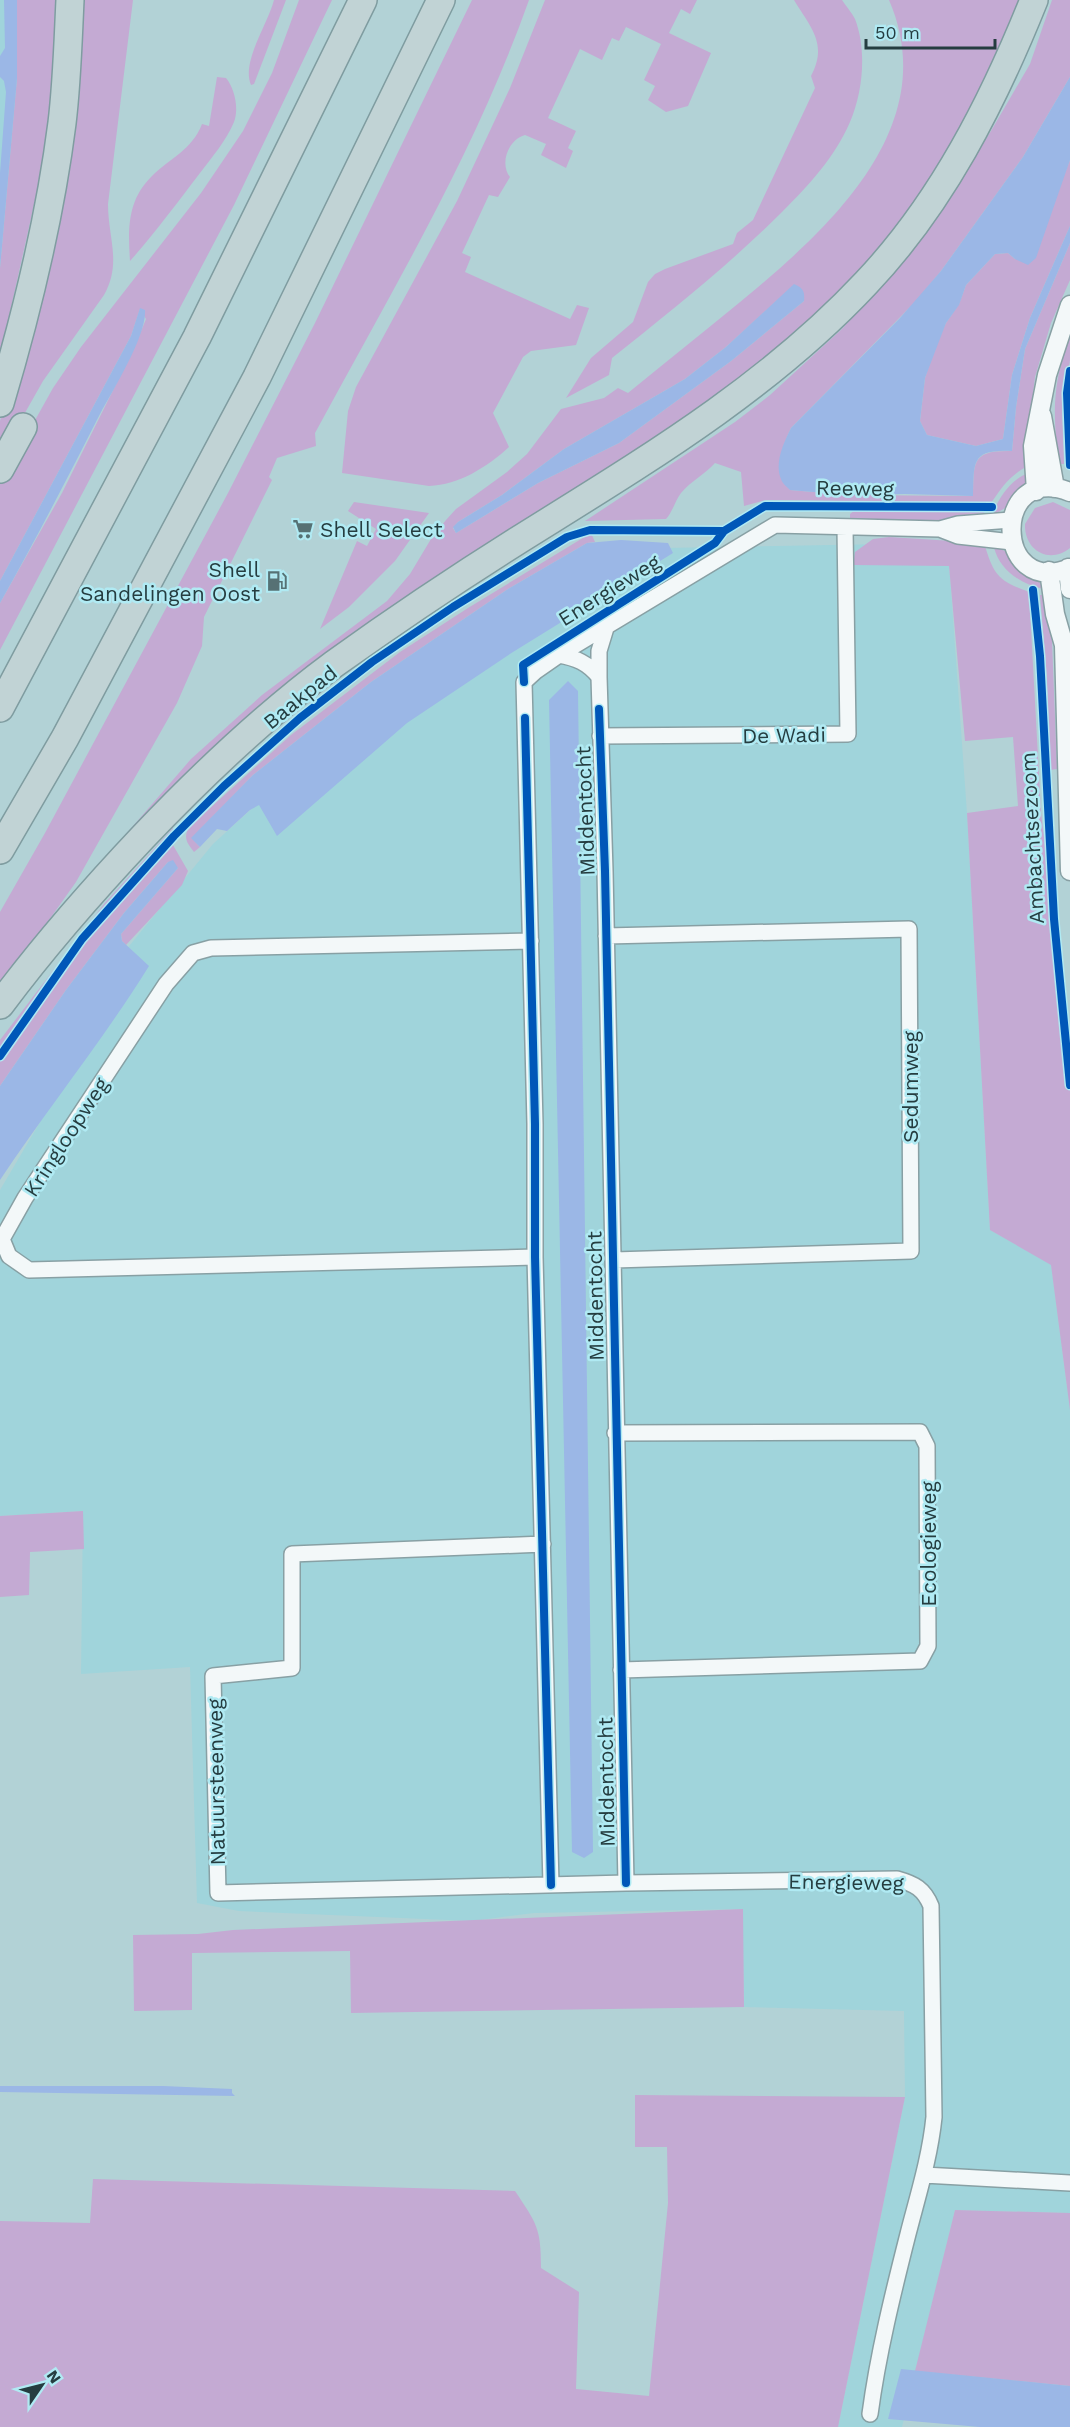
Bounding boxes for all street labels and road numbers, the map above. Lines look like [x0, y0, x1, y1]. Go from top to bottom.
street label: Reeweg [816, 475, 895, 501]
street label: Energieweg [553, 548, 665, 631]
street label: Baakpad [258, 660, 342, 734]
street label: De Wadi [742, 722, 826, 748]
street label: Middentocht [570, 746, 600, 876]
street label: Ambachtsezoom [1015, 752, 1049, 924]
street label: Sedumweg [898, 1030, 923, 1143]
street label: Kringloopweg [18, 1072, 114, 1201]
street label: Middentocht [581, 1231, 609, 1361]
street label: Ecologieweg [916, 1480, 941, 1607]
street label: Natuursteenweg [202, 1697, 230, 1866]
street label: Middentocht [592, 1717, 620, 1847]
street label: Energieweg [788, 1868, 905, 1896]

